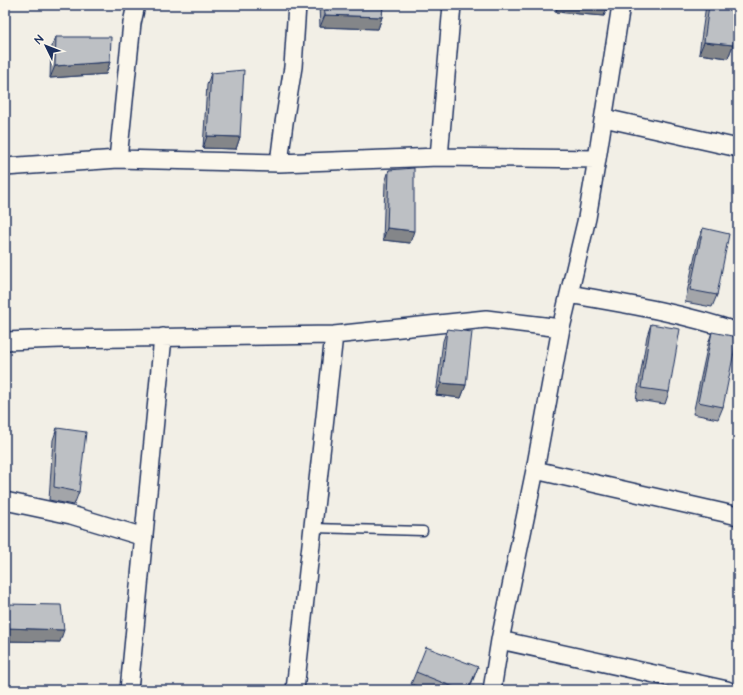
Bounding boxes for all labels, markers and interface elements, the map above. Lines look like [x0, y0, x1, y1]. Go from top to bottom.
north arrow [26, 26, 66, 66]
text: N [31, 32, 47, 47]

